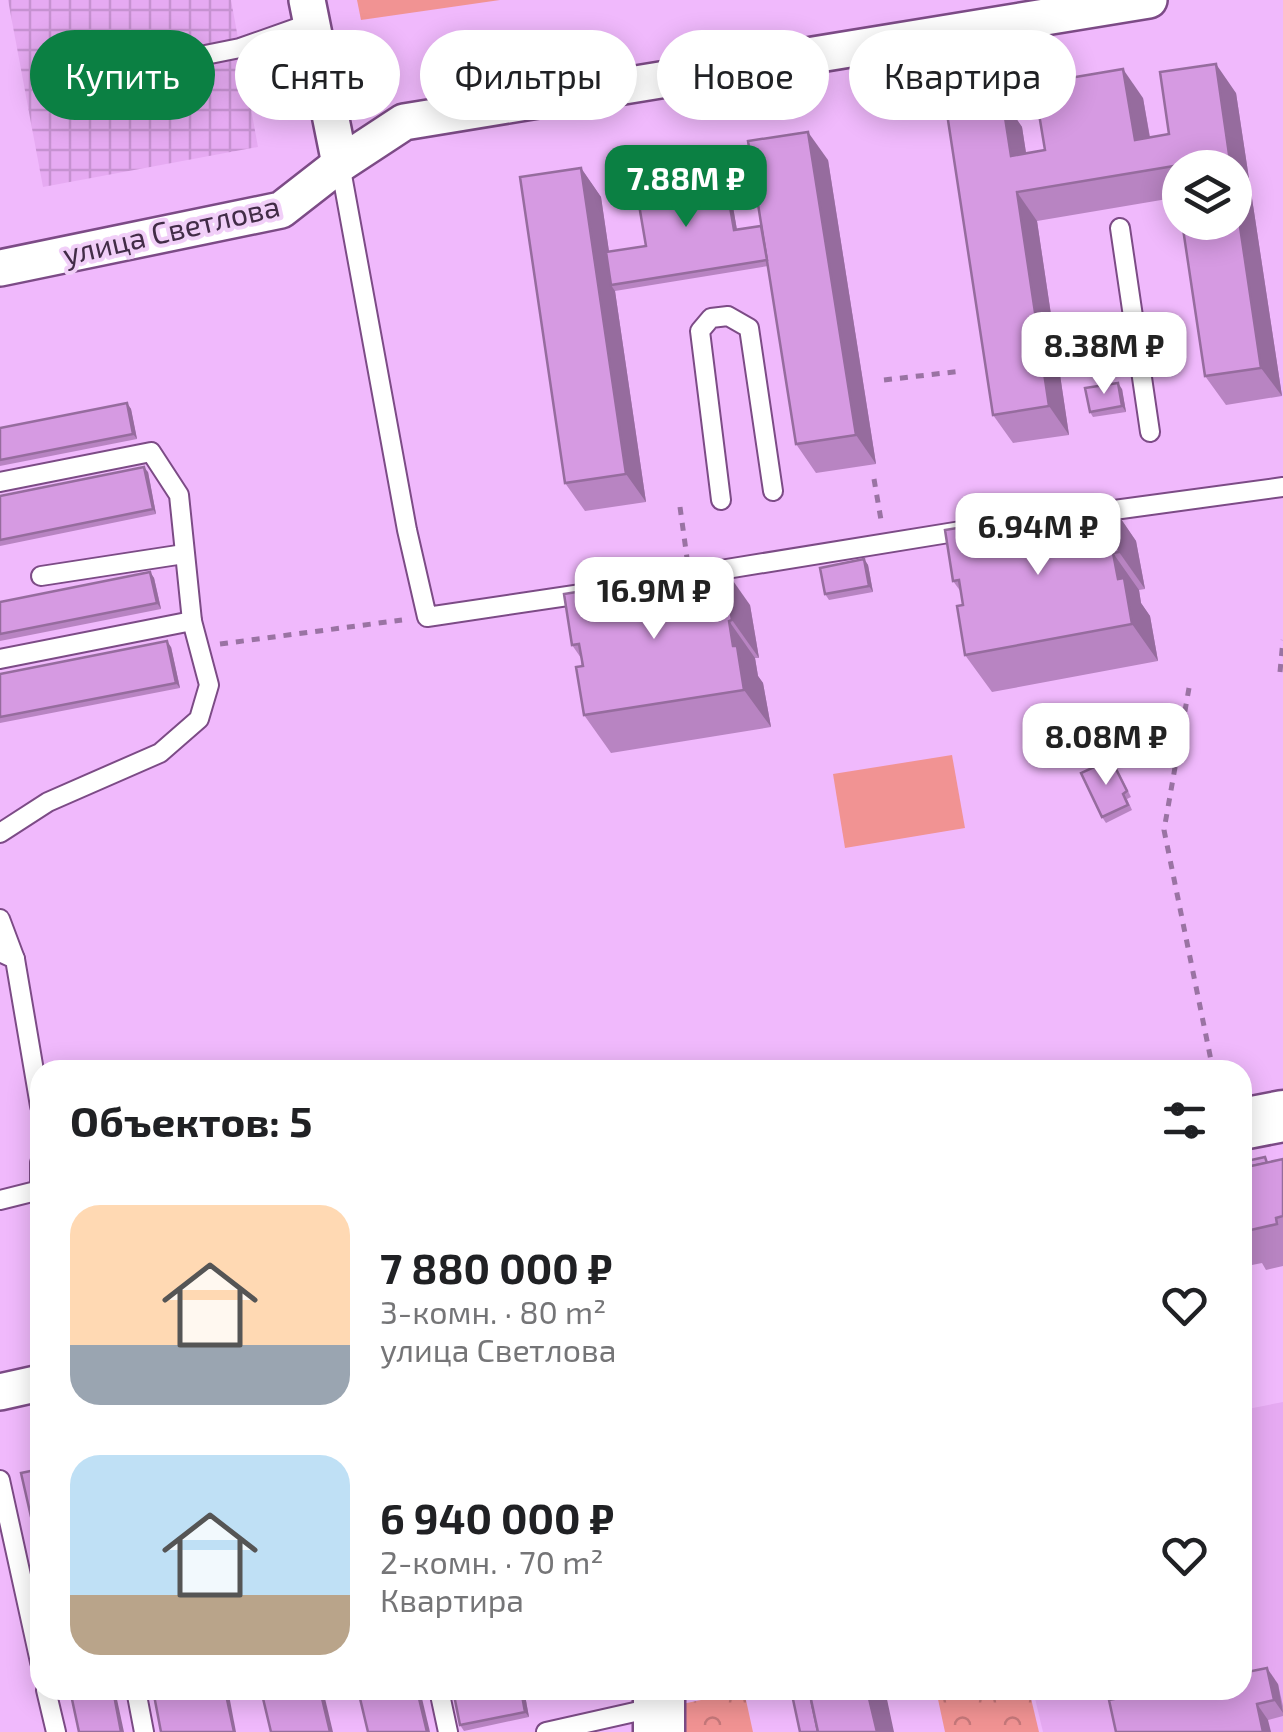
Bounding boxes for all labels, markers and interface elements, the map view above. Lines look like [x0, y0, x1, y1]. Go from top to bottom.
chip: Купить [30, 30, 215, 120]
chip: Снять [235, 30, 400, 120]
chip: Фильтры [420, 30, 637, 120]
chip: Новое [657, 30, 829, 120]
chip: Квартира [849, 30, 1076, 120]
pin: 7.88M ₽ [594, 145, 778, 230]
map controls [1162, 150, 1252, 240]
button: layers [1162, 150, 1252, 240]
text: 7.88M ₽ [627, 158, 745, 196]
street label: улица Светлова [59, 187, 283, 272]
pin: 8.38M ₽ [1012, 312, 1196, 397]
text: 8.38M ₽ [1044, 325, 1164, 363]
pin: 6.94M ₽ [946, 493, 1130, 578]
text: 6.94M ₽ [977, 506, 1099, 544]
pin: 16.9M ₽ [562, 557, 746, 642]
text: 16.9M ₽ [597, 570, 711, 608]
pin: 8.08M ₽ [1014, 703, 1198, 788]
text: 8.08M ₽ [1045, 716, 1167, 754]
icon: filters [1157, 1093, 1212, 1148]
text: Объектов: 5 [70, 1095, 312, 1145]
text: 7 880 000 ₽ [380, 1242, 613, 1292]
icon: home [150, 1245, 270, 1365]
icon: heart [1157, 1278, 1212, 1333]
text: 3-комн. · 80 m² [380, 1292, 606, 1330]
text: улица Светлова [380, 1330, 616, 1368]
text: 6 940 000 ₽ [380, 1492, 614, 1542]
icon: home [150, 1495, 270, 1615]
icon: heart [1157, 1528, 1212, 1583]
text: 2-комн. · 70 m² [380, 1542, 603, 1580]
text: Квартира [380, 1580, 524, 1618]

